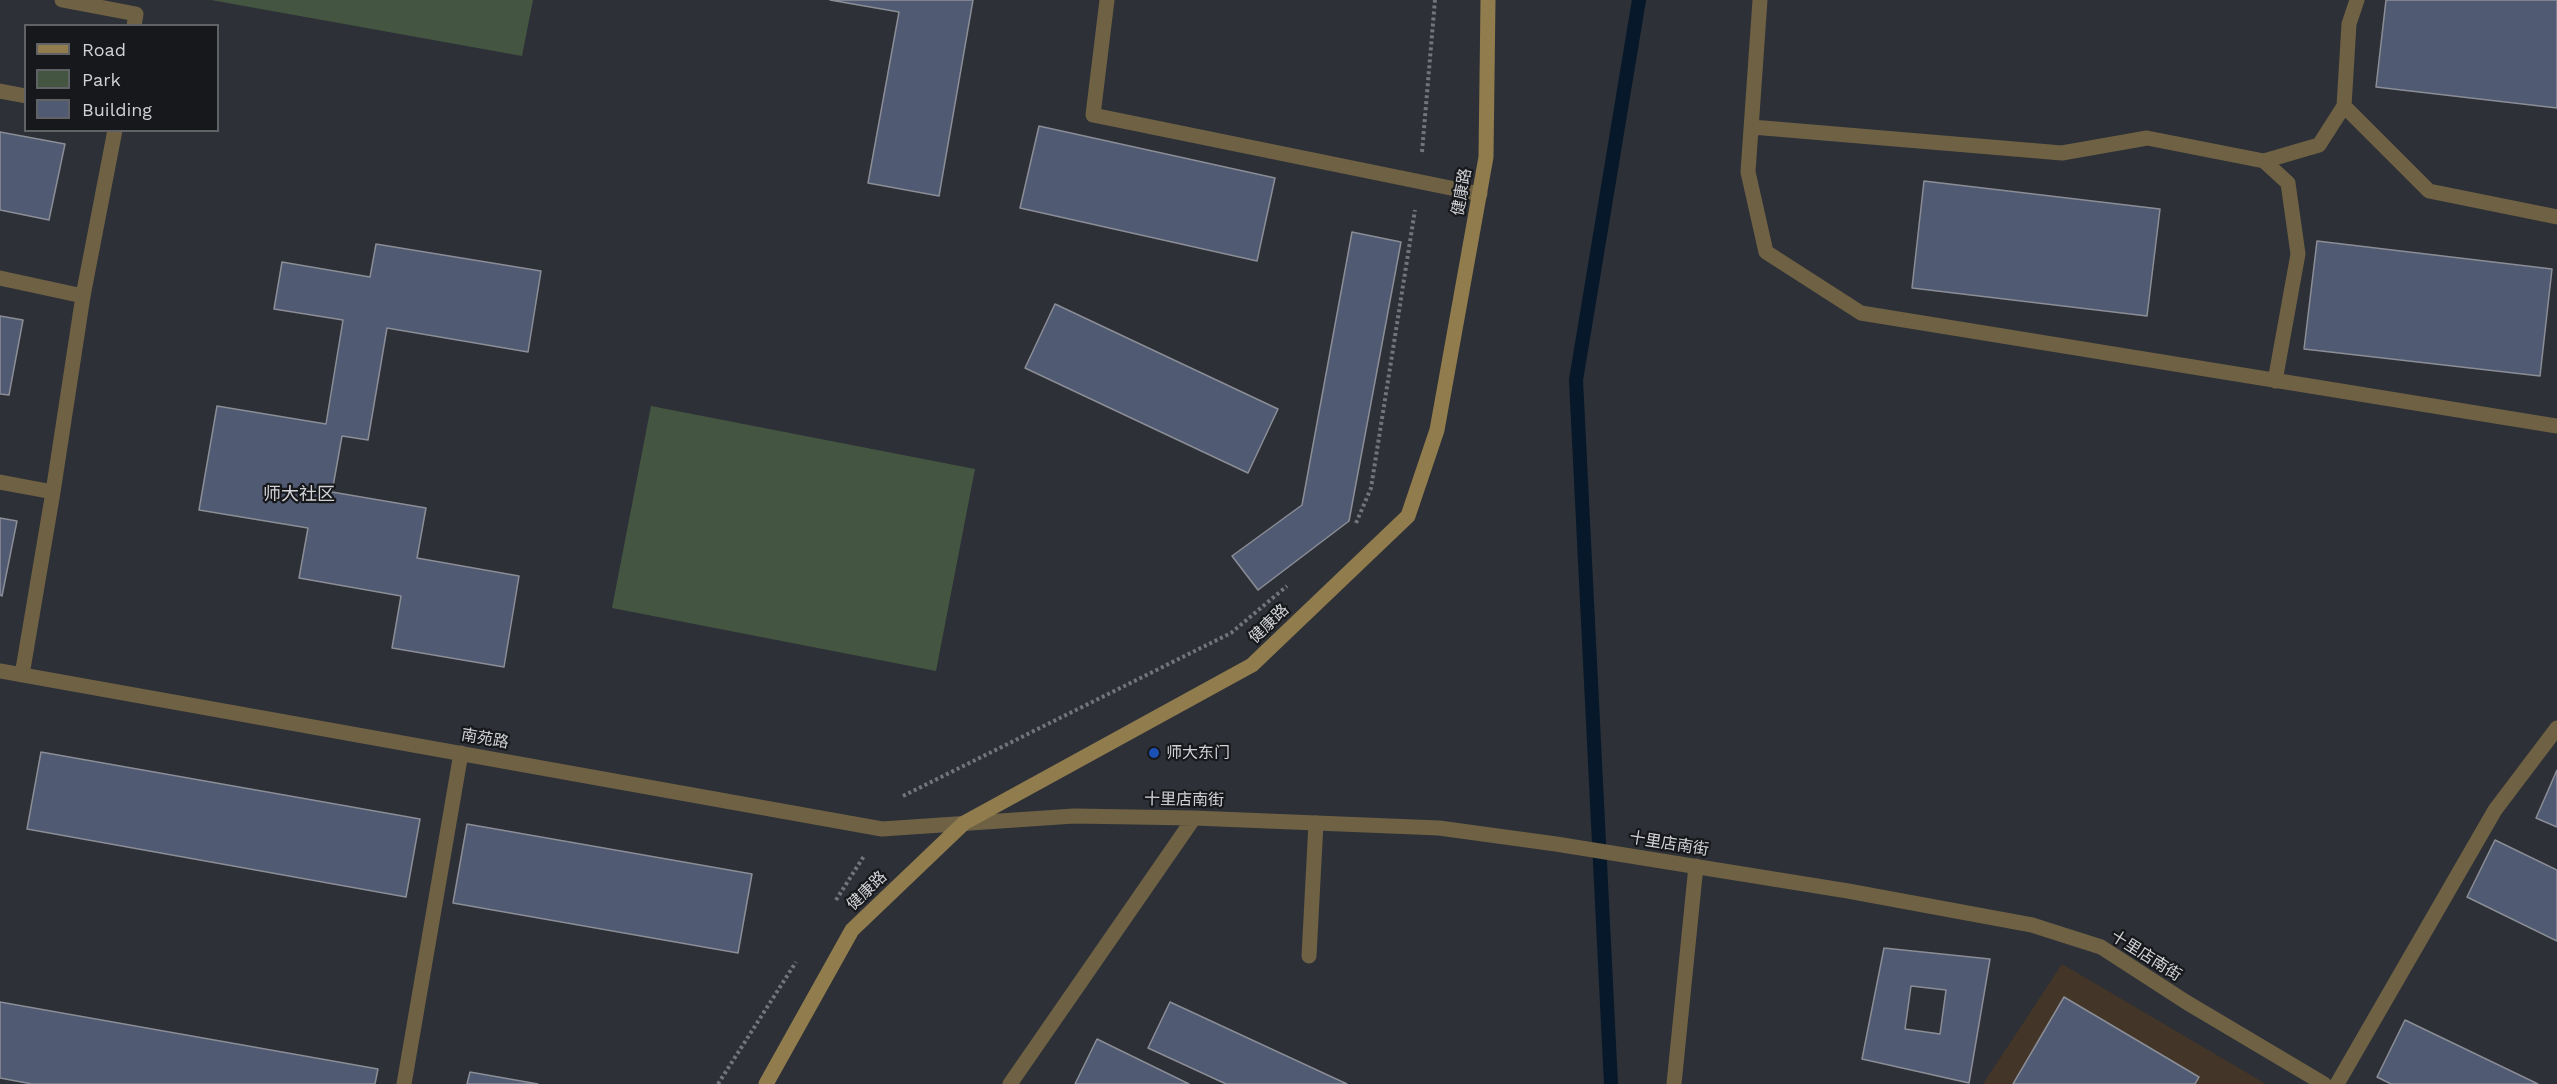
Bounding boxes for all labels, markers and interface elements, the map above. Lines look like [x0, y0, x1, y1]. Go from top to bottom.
legend [24, 24, 219, 132]
text: Road [82, 39, 126, 60]
text: Park [82, 69, 121, 90]
text: Building [82, 99, 152, 120]
street label: 健康路 [1448, 167, 1476, 217]
district label: 师大社区 [263, 484, 335, 506]
street label: 健康路 [1245, 600, 1293, 648]
street label: 南苑路 [460, 725, 510, 753]
place label: 师大东门 [1166, 743, 1230, 763]
marker: 师大东门 [1147, 746, 1161, 760]
street label: 十里店南街 [1144, 790, 1224, 810]
street label: 十里店南街 [1628, 828, 1710, 860]
street label: 健康路 [843, 867, 891, 915]
street label: 十里店南街 [2107, 927, 2185, 985]

